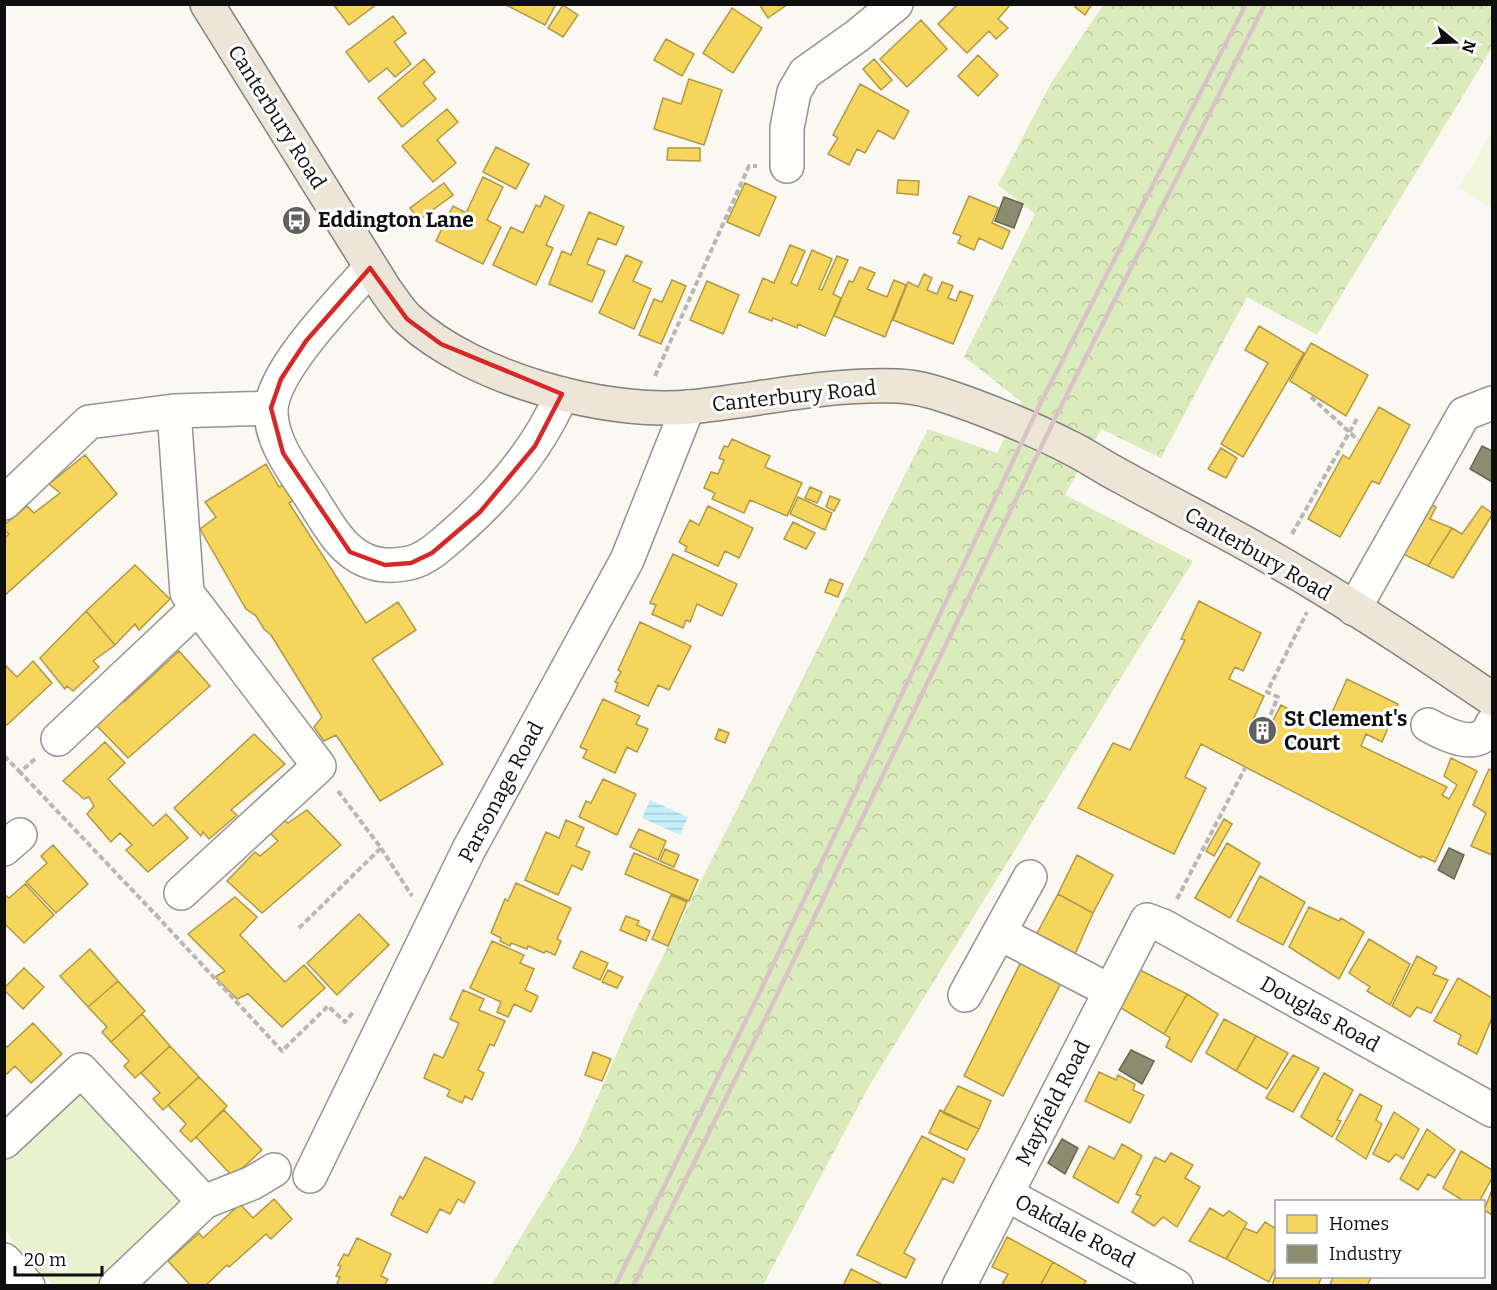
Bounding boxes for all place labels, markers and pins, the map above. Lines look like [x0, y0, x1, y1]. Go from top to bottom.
bus stop icon: Eddington Lane [281, 204, 313, 236]
place label: Eddington Lane [318, 207, 474, 233]
place label: St Clement's Court [1284, 706, 1407, 756]
building icon: St Clement's Court [1247, 715, 1279, 747]

